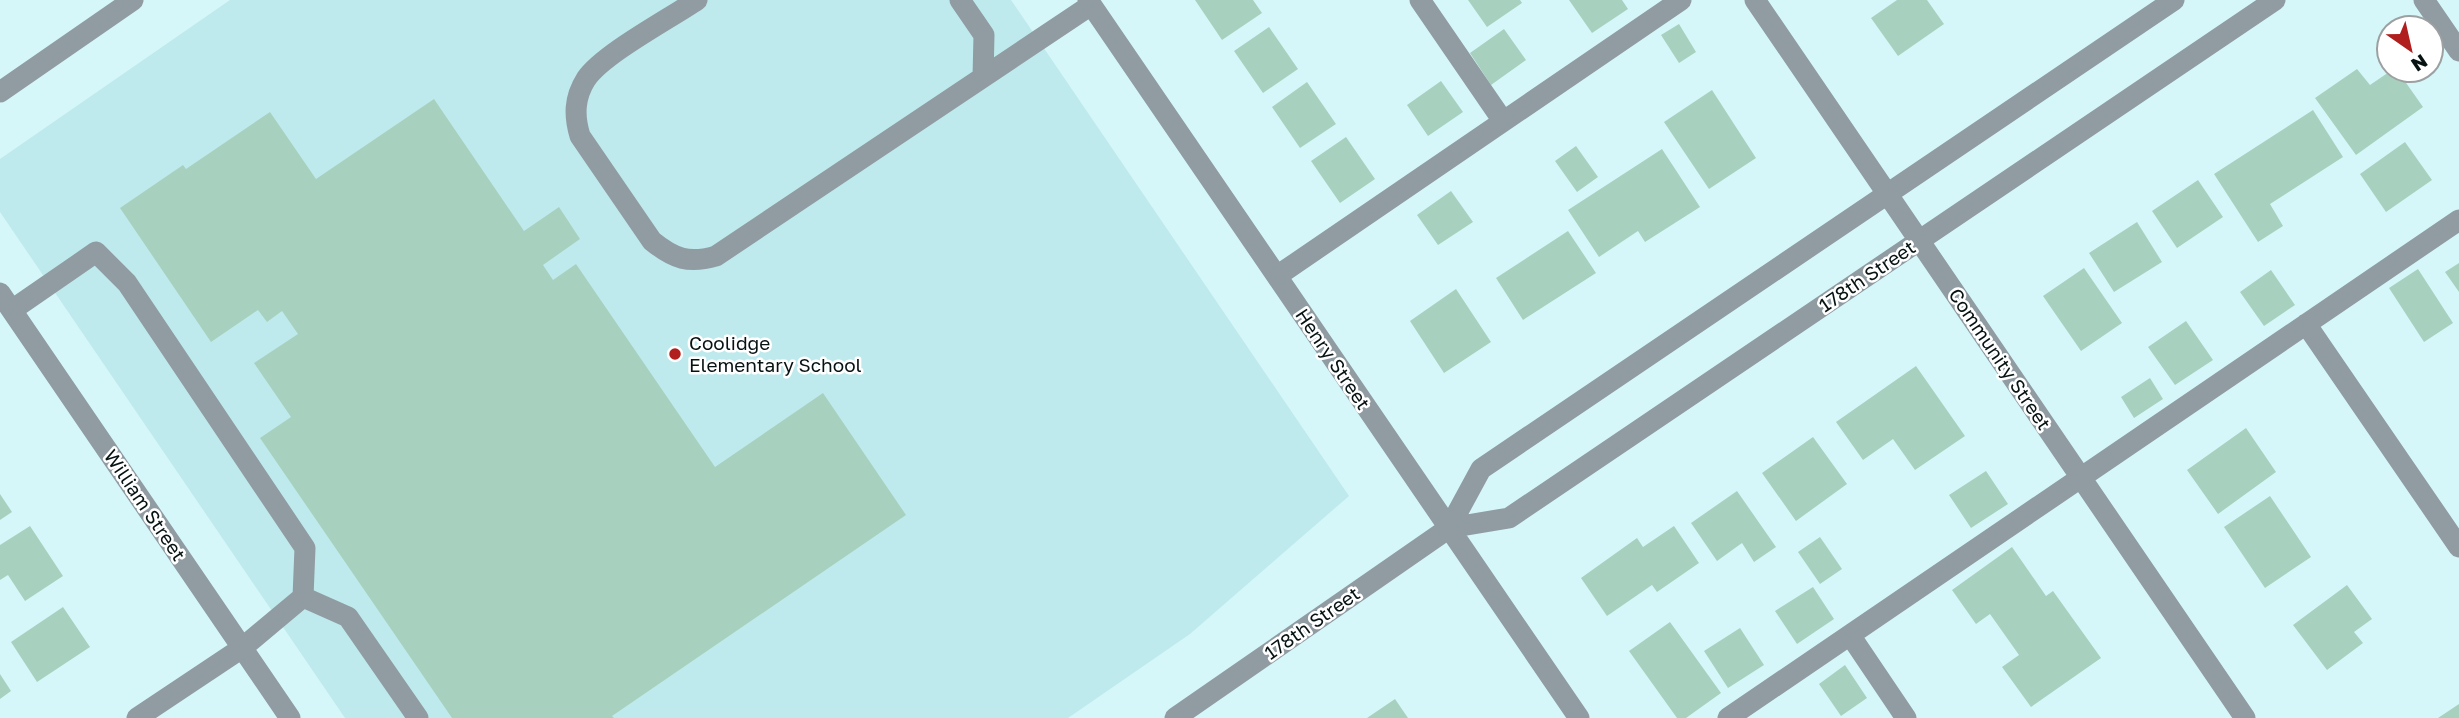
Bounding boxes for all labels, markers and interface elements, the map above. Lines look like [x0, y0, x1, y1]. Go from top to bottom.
north arrow [2375, 14, 2445, 84]
text: N [2407, 50, 2432, 77]
street label: 178th Street [1814, 235, 1919, 316]
street label: Community Street [1945, 284, 2056, 434]
street label: Henry Street [1291, 304, 1376, 414]
place label: Coolidge Elementary School [689, 331, 862, 376]
marker: Coolidge Elementary School [667, 346, 683, 362]
street label: William Street [100, 445, 191, 565]
street label: 178th Street [1260, 581, 1364, 664]

